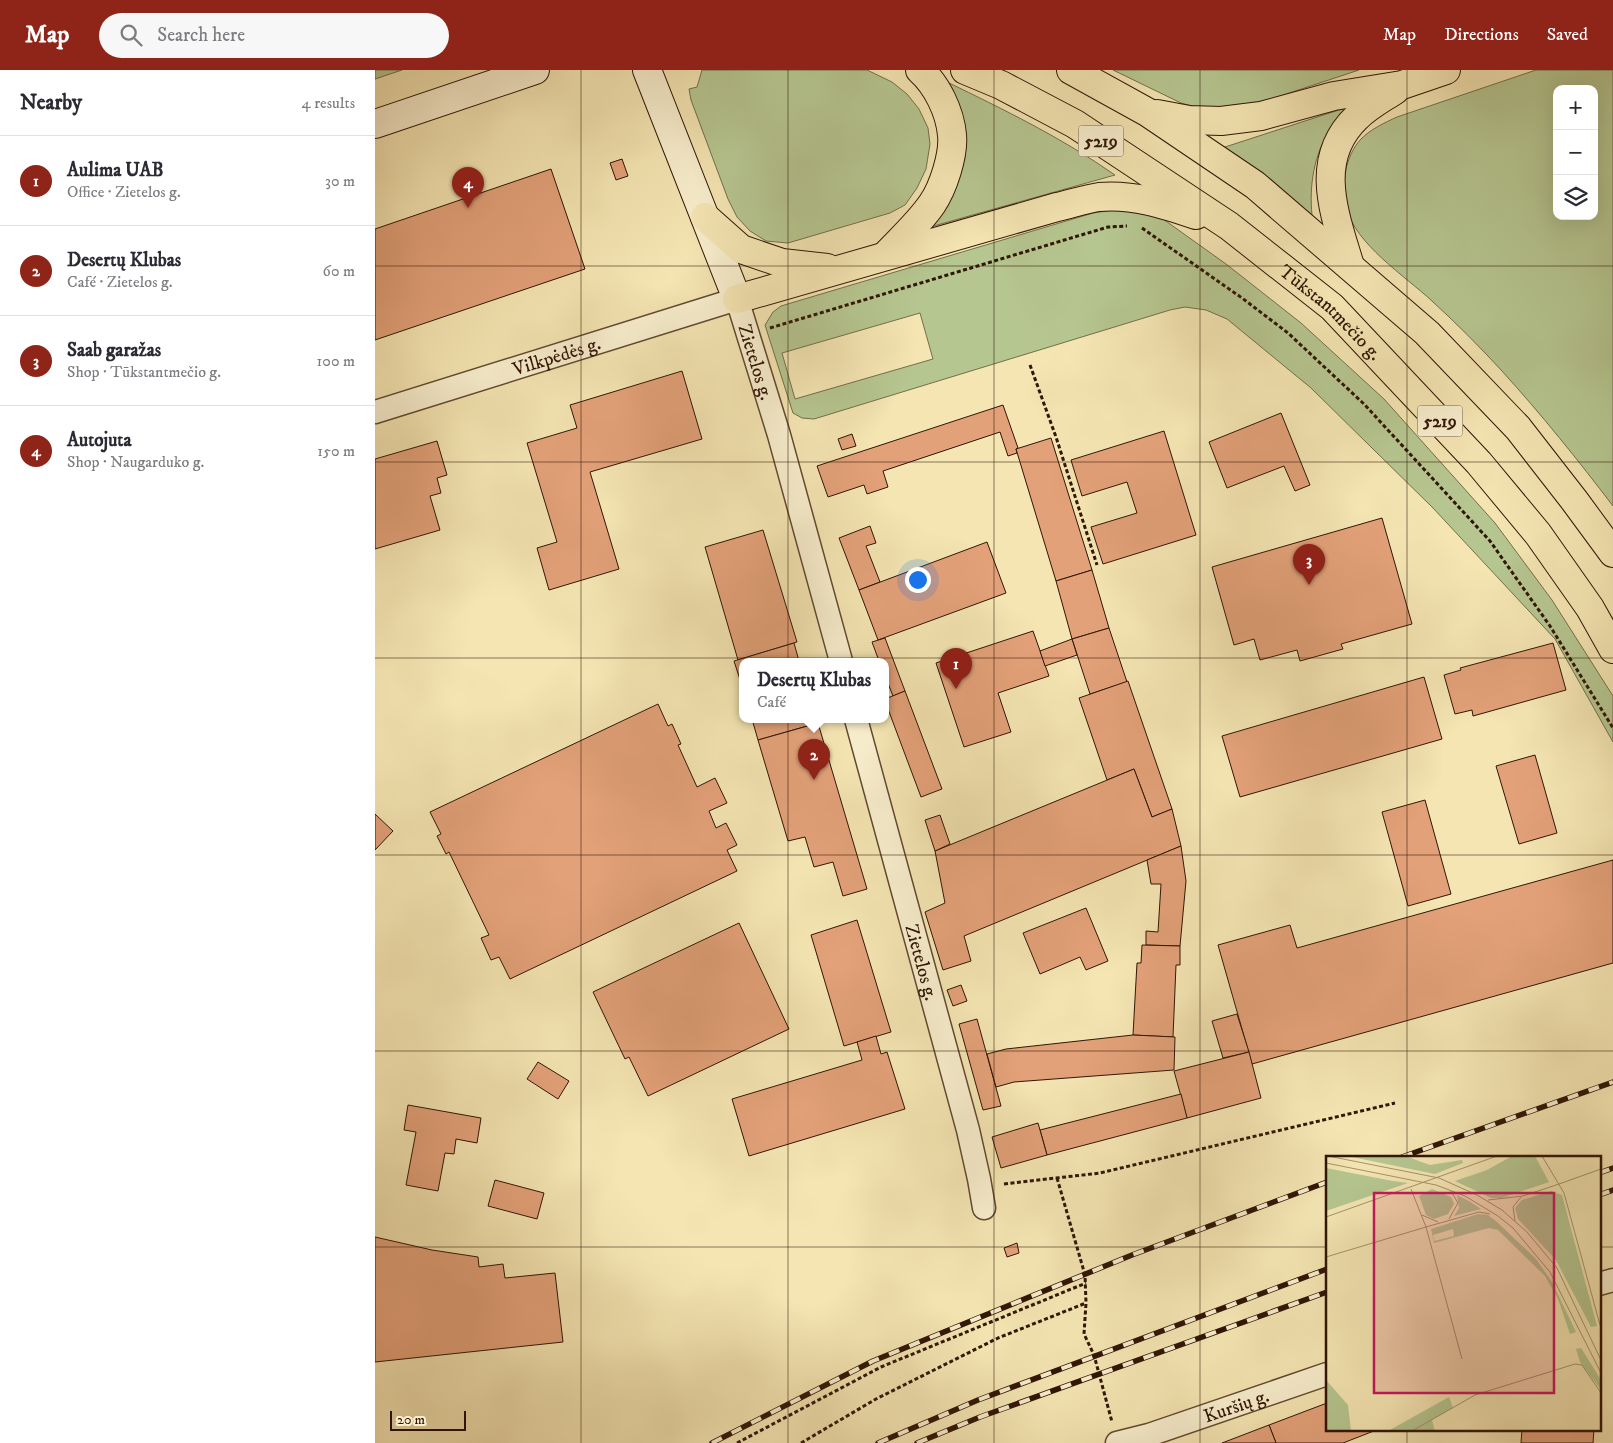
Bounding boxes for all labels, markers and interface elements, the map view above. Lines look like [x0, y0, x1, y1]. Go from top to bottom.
search box [99, 13, 449, 58]
text: Map [25, 20, 69, 50]
icon: search [117, 21, 145, 49]
text: Search here [157, 24, 245, 47]
text: Map [1383, 24, 1416, 46]
text: Directions [1444, 24, 1519, 46]
text: Saved [1547, 24, 1588, 46]
map controls [1553, 85, 1598, 220]
button: + [1553, 85, 1598, 130]
text: Nearby [20, 90, 82, 116]
text: 4 results [302, 93, 355, 113]
road number: 5219 [1079, 126, 1123, 156]
button: − [1553, 130, 1598, 175]
text: Aulima UAB [67, 159, 164, 182]
pin: 4 [452, 167, 484, 208]
text: 1 [33, 171, 39, 191]
text: 30 m [325, 171, 355, 191]
button: layers [1553, 175, 1598, 220]
text: Office · Zietelos g. [67, 182, 181, 202]
text: Desertų Klubas [67, 249, 181, 272]
street label: Tūkstantmečio g. [1274, 260, 1386, 366]
text: 2 [32, 261, 40, 281]
text: 60 m [323, 261, 355, 281]
text: Café · Zietelos g. [67, 272, 172, 292]
street label: Zietelos g. [732, 322, 777, 403]
street label: Vilkpėdės g. [509, 332, 604, 382]
text: Saab garažas [67, 339, 161, 362]
text: 3 [33, 351, 39, 371]
text: 100 m [317, 351, 355, 371]
text: Shop · Tūkstantmečio g. [67, 362, 221, 382]
road number: 5219 [1417, 406, 1463, 436]
text: Autojuta [67, 429, 132, 452]
text: 4 [31, 441, 41, 461]
text: 150 m [317, 441, 355, 461]
text: Shop · Naugarduko g. [67, 452, 204, 472]
pin: 3 [1293, 544, 1325, 585]
your location [905, 567, 931, 593]
pin: 1 [940, 648, 972, 689]
popup [739, 658, 889, 723]
text: Desertų Klubas [757, 669, 871, 692]
text: Café [757, 692, 786, 712]
pin: 2 [798, 739, 830, 780]
street label: Zietelos g. [899, 922, 942, 1003]
inset map [1326, 1156, 1601, 1430]
street label: Kuršių g. [1201, 1385, 1272, 1428]
scale bar [390, 1408, 466, 1431]
text: 20 m [397, 1411, 425, 1429]

